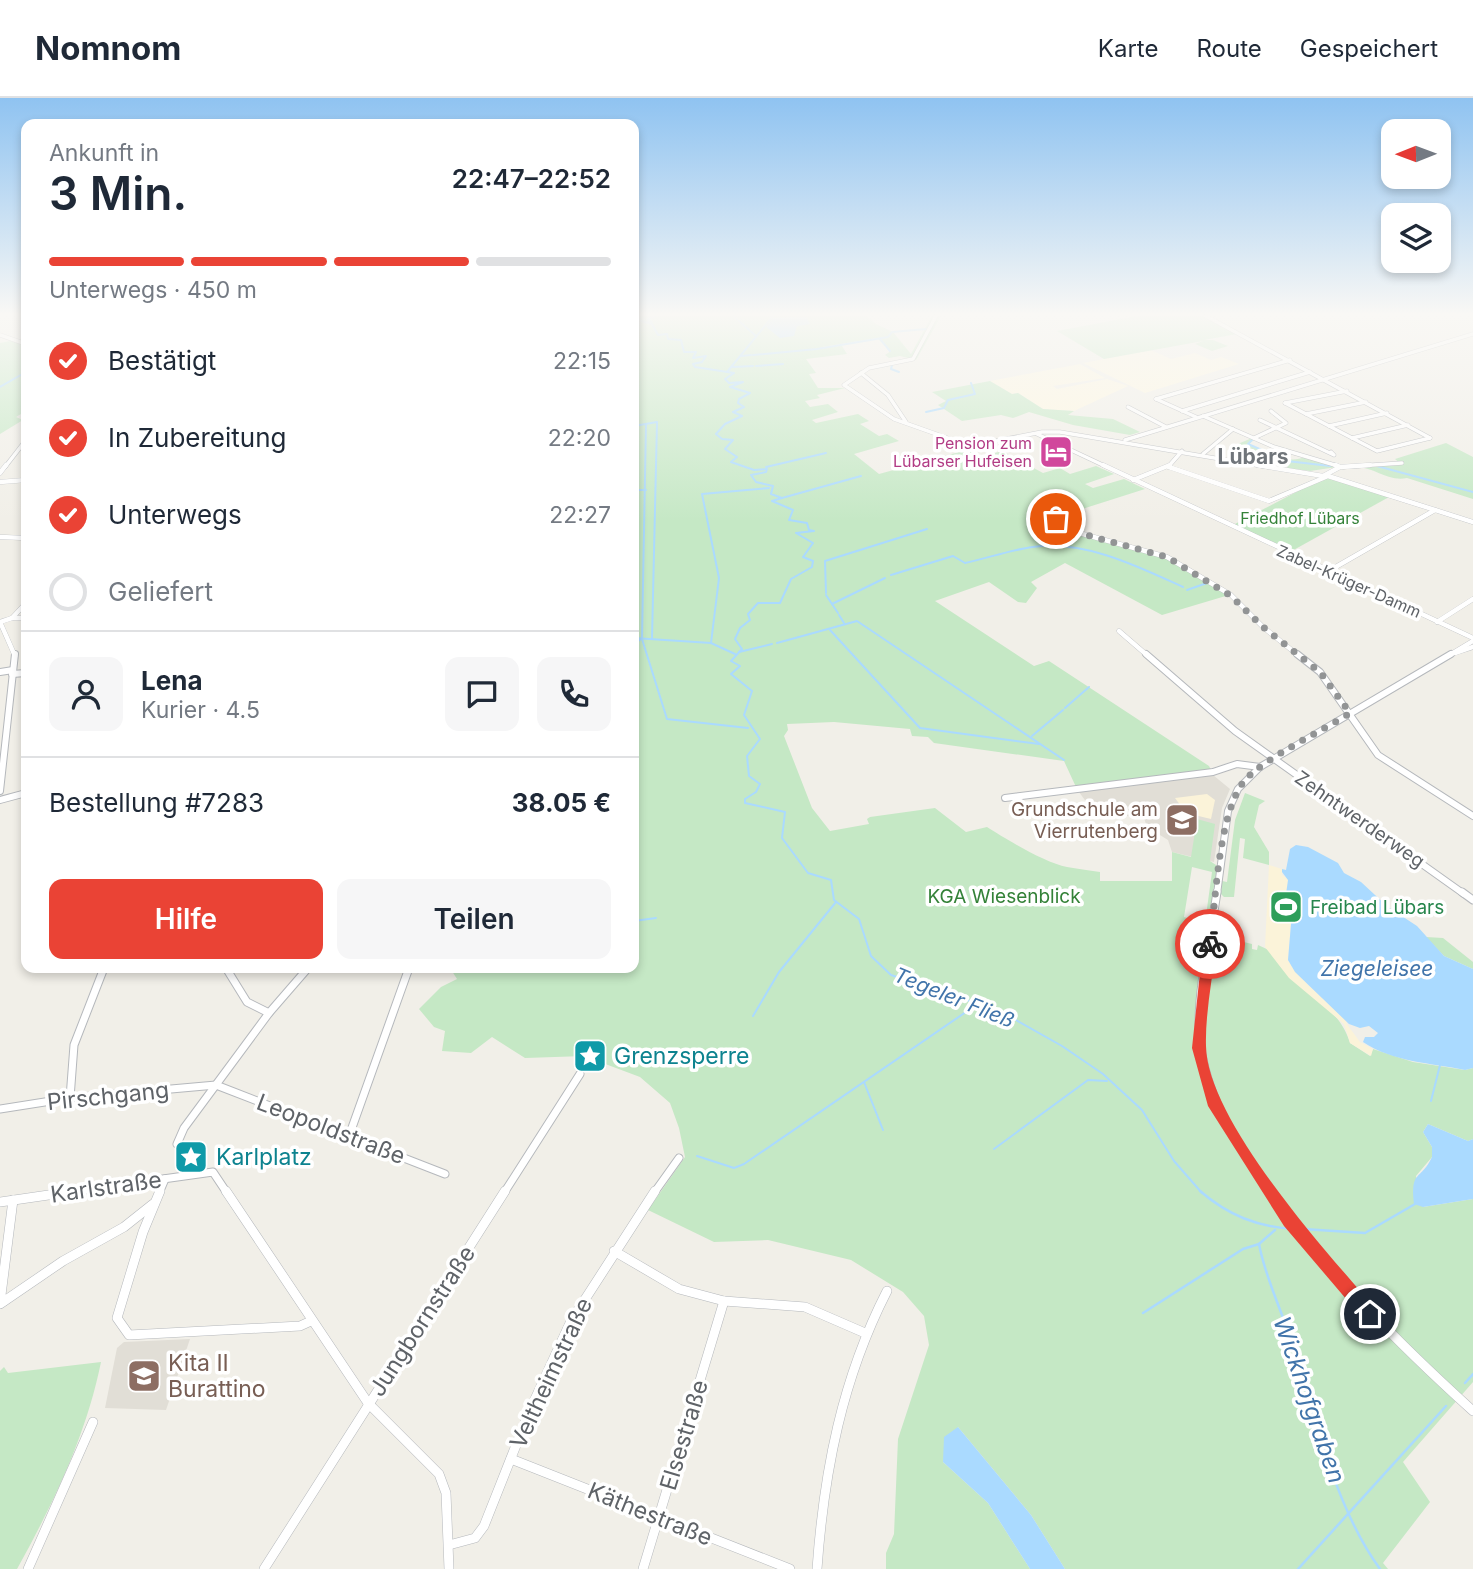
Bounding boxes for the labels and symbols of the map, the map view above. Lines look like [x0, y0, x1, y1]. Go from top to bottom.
north arrow [1381, 119, 1451, 189]
place label: Pension zum Lübarser Hufeisen [893, 433, 1032, 471]
hotel icon: Pension zum Lübarser Hufeisen [1037, 433, 1075, 471]
district label: Lübars [1218, 444, 1288, 469]
pin [1026, 489, 1086, 549]
park label: Friedhof Lübars [1240, 508, 1360, 528]
street label: Zabel-Krüger-Damm [1274, 540, 1424, 622]
street label: Zehntwerderweg [1290, 766, 1429, 873]
place label: Grundschule am Vierrutenberg [1011, 798, 1158, 843]
school or university icon: Grundschule am Vierrutenberg [1163, 801, 1201, 839]
park label: KGA Wiesenblick [927, 885, 1081, 908]
sports icon: Freibad Lübars [1267, 888, 1305, 926]
place label: Freibad Lübars [1310, 896, 1444, 919]
courier [1175, 909, 1245, 979]
water label: Ziegeleisee [1321, 956, 1433, 981]
water label: Tegeler Fließ [890, 962, 1018, 1033]
place icon: Grenzsperre [571, 1037, 609, 1075]
place label: Grenzsperre [614, 1042, 749, 1070]
street label: Pirschgang [46, 1076, 170, 1116]
street label: Leopoldstraße [253, 1088, 409, 1170]
place icon: Karlplatz [172, 1138, 210, 1176]
place label: Karlplatz [216, 1143, 312, 1171]
street label: Karlstraße [49, 1165, 163, 1209]
street label: Jungbornstraße [363, 1241, 481, 1401]
pin [1340, 1284, 1400, 1344]
street label: Veltheimstraße [504, 1293, 598, 1453]
water label: Wickhofgraben [1267, 1313, 1352, 1487]
place label: Kita II Burattino [168, 1349, 266, 1403]
school or university icon: Kita II Burattino [125, 1357, 163, 1395]
street label: Elsestraße [654, 1377, 714, 1493]
street label: Käthestraße [584, 1476, 716, 1552]

